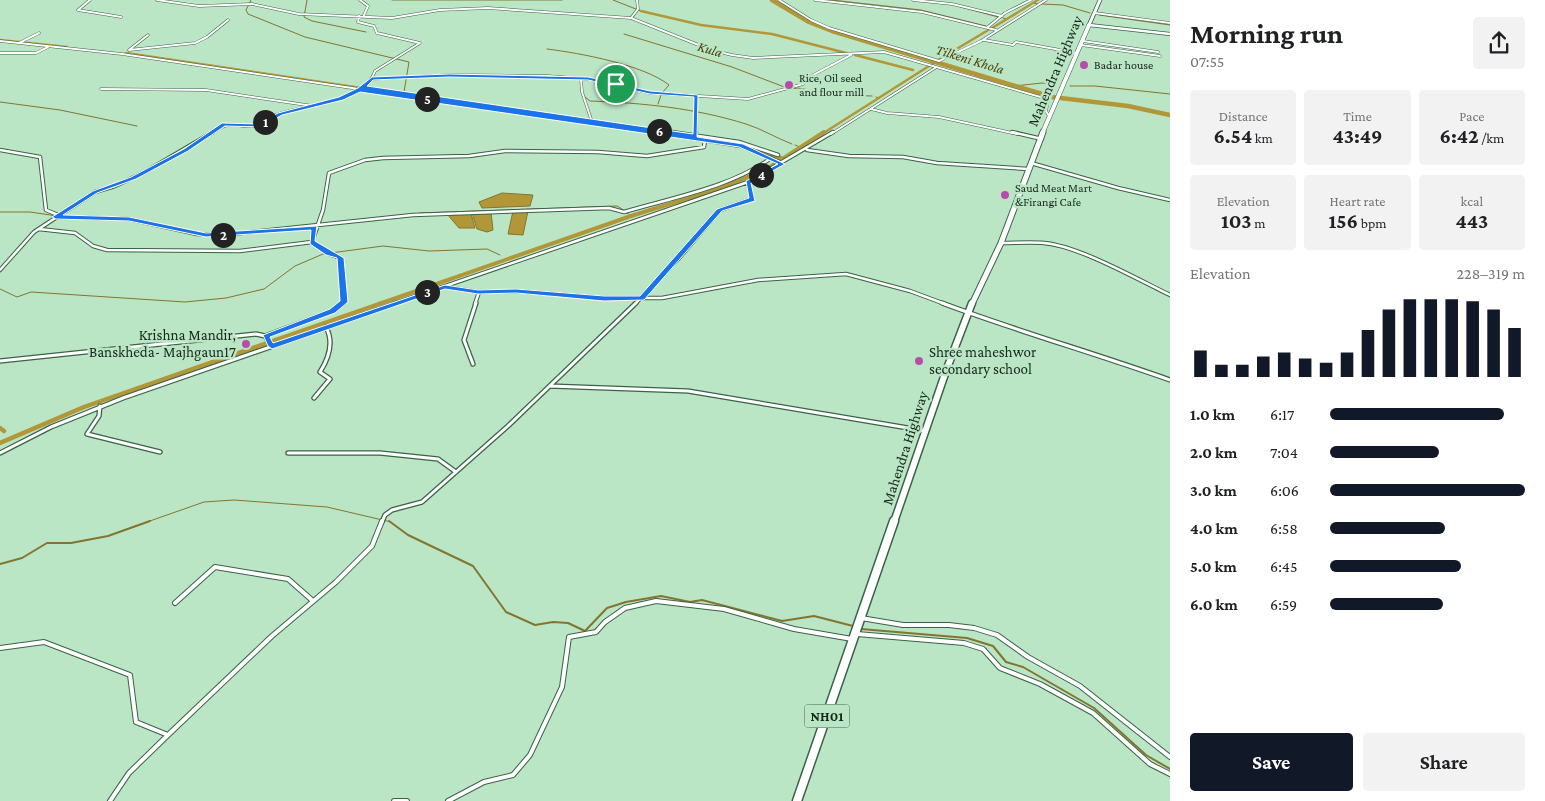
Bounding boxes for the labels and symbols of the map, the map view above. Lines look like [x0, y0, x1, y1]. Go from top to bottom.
street label: Mahendra Highway [1024, 13, 1086, 129]
water label: Kula [696, 38, 725, 60]
water label: Tilkeni Khola [934, 41, 1006, 77]
place label: Badar house [1094, 58, 1153, 72]
marker: Badar house [1078, 59, 1090, 71]
pin [595, 63, 637, 105]
place label: Rice, Oil seed and flour mill [799, 71, 864, 99]
marker: Rice, Oil seed and flour mill [783, 79, 795, 91]
pin: 5 [414, 86, 440, 112]
pin: 1 [252, 110, 278, 134]
pin: 6 [646, 118, 672, 144]
pin: 4 [748, 162, 774, 188]
place label: Saud Meat Mart &Firangi Cafe [1015, 181, 1093, 209]
marker: Saud Meat Mart &Firangi Cafe [999, 189, 1011, 201]
pin: 2 [210, 222, 236, 248]
pin: 3 [414, 280, 440, 304]
place label: Krishna Mandir, Banskheda- Majhgaun17 [89, 327, 236, 361]
marker: Krishna Mandir, Banskheda- Majhgaun17 [240, 338, 252, 350]
place label: Shree maheshwor secondary school [929, 344, 1037, 378]
marker: Shree maheshwor secondary school [913, 355, 925, 367]
street label: Mahendra Highway [879, 389, 932, 507]
road number: NH01 [804, 704, 850, 728]

